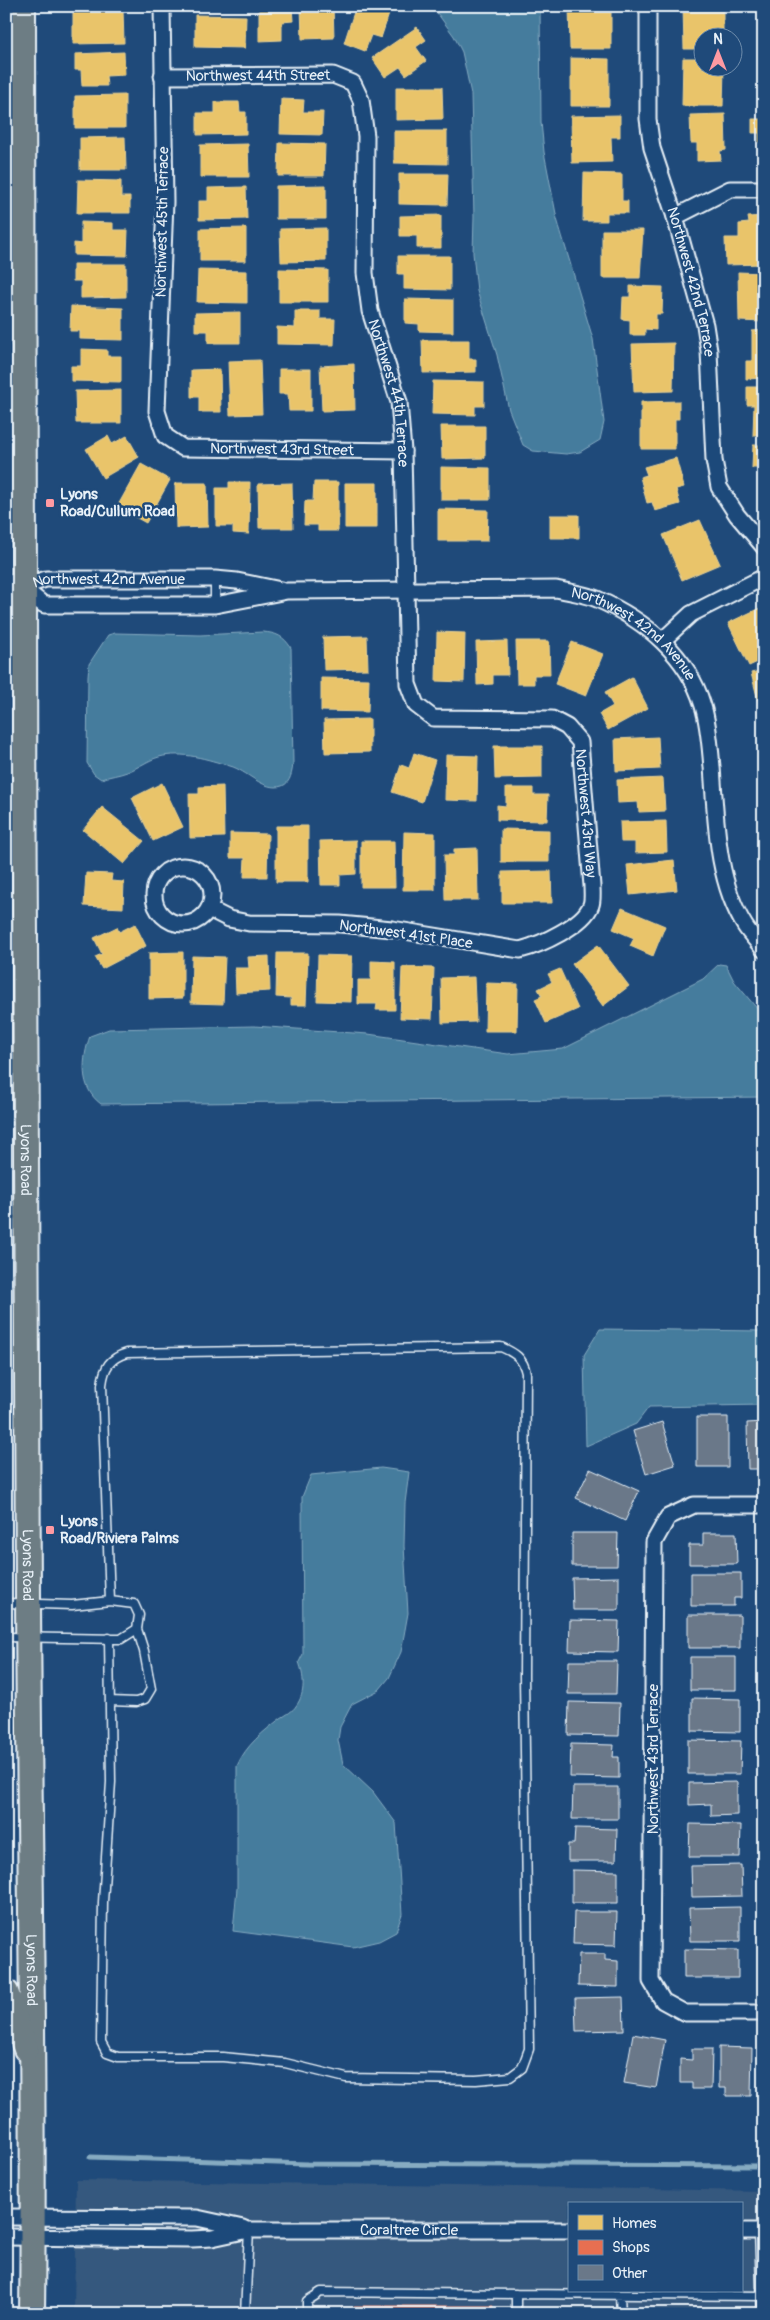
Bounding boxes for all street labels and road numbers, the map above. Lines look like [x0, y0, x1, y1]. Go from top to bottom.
street label: Northwest 44th Street [186, 66, 331, 86]
street label: Northwest 45th Terrace [152, 146, 173, 298]
street label: Northwest 42nd Terrace [662, 205, 718, 358]
street label: Northwest 44th Terrace [363, 317, 412, 468]
street label: Northwest 43rd Street [210, 439, 355, 460]
street label: Northwest 42nd Avenue [30, 570, 186, 593]
street label: Northwest 42nd Avenue [570, 583, 700, 685]
street label: Northwest 43rd Way [571, 748, 600, 879]
street label: Northwest 41st Place [338, 916, 474, 953]
street label: Lyons Road [16, 1124, 35, 1196]
street label: Lyons Road [18, 1529, 37, 1601]
street label: Northwest 43rd Terrace [644, 1683, 663, 1834]
street label: Lyons Road [21, 1934, 41, 2006]
street label: Coraltree Circle [360, 2221, 459, 2240]

